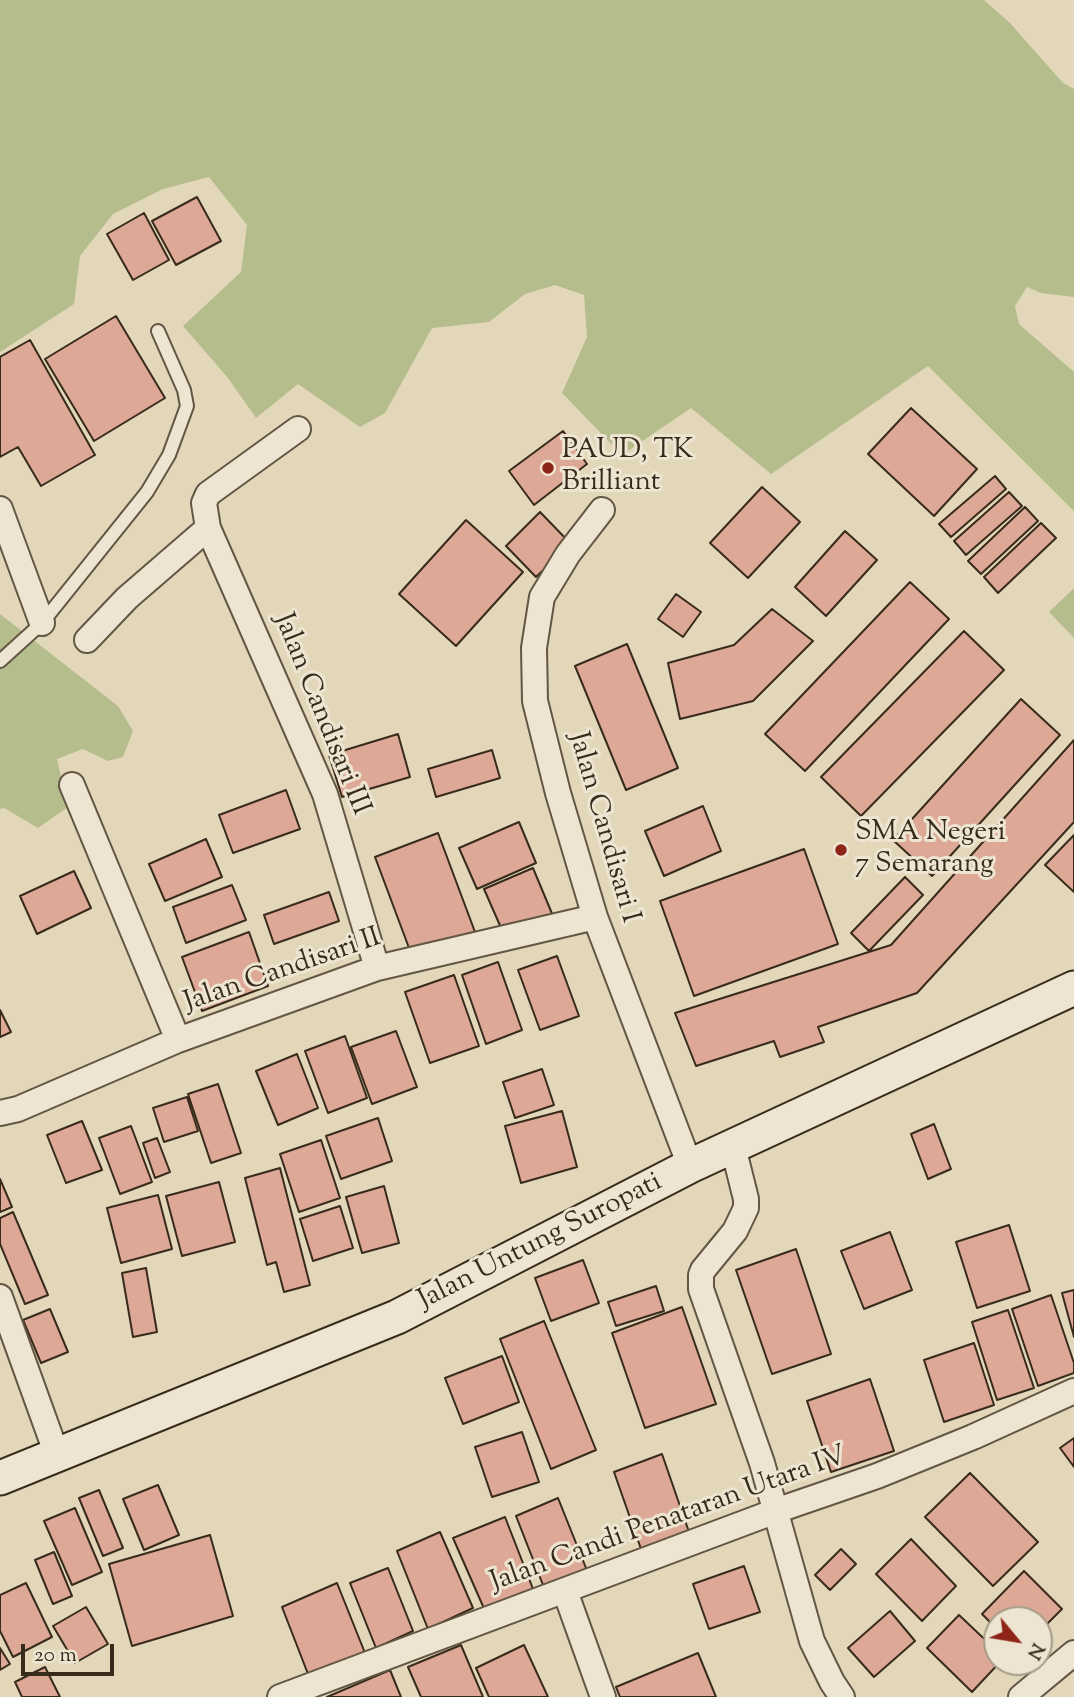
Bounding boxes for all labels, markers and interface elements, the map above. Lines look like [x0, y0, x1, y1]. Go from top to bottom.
place label: PAUD, TK Brilliant [562, 435, 693, 501]
marker: PAUD, TK Brilliant [540, 460, 556, 476]
street label: Jalan Candisari III [264, 609, 376, 821]
street label: Jalan Candisari I [559, 729, 645, 927]
place label: SMA Negeri 7 Semarang [855, 817, 1006, 883]
marker: SMA Negeri 7 Semarang [833, 842, 849, 858]
street label: Jalan Candisari II [180, 923, 386, 1021]
street label: Jalan Untung Suropati [414, 1167, 668, 1319]
street label: Jalan Candi Penataran Utara IV [486, 1441, 852, 1601]
north arrow [983, 1606, 1053, 1676]
scale bar [24, 1630, 117, 1674]
text: N [1019, 1637, 1050, 1664]
text: 20 m [34, 1641, 77, 1671]

